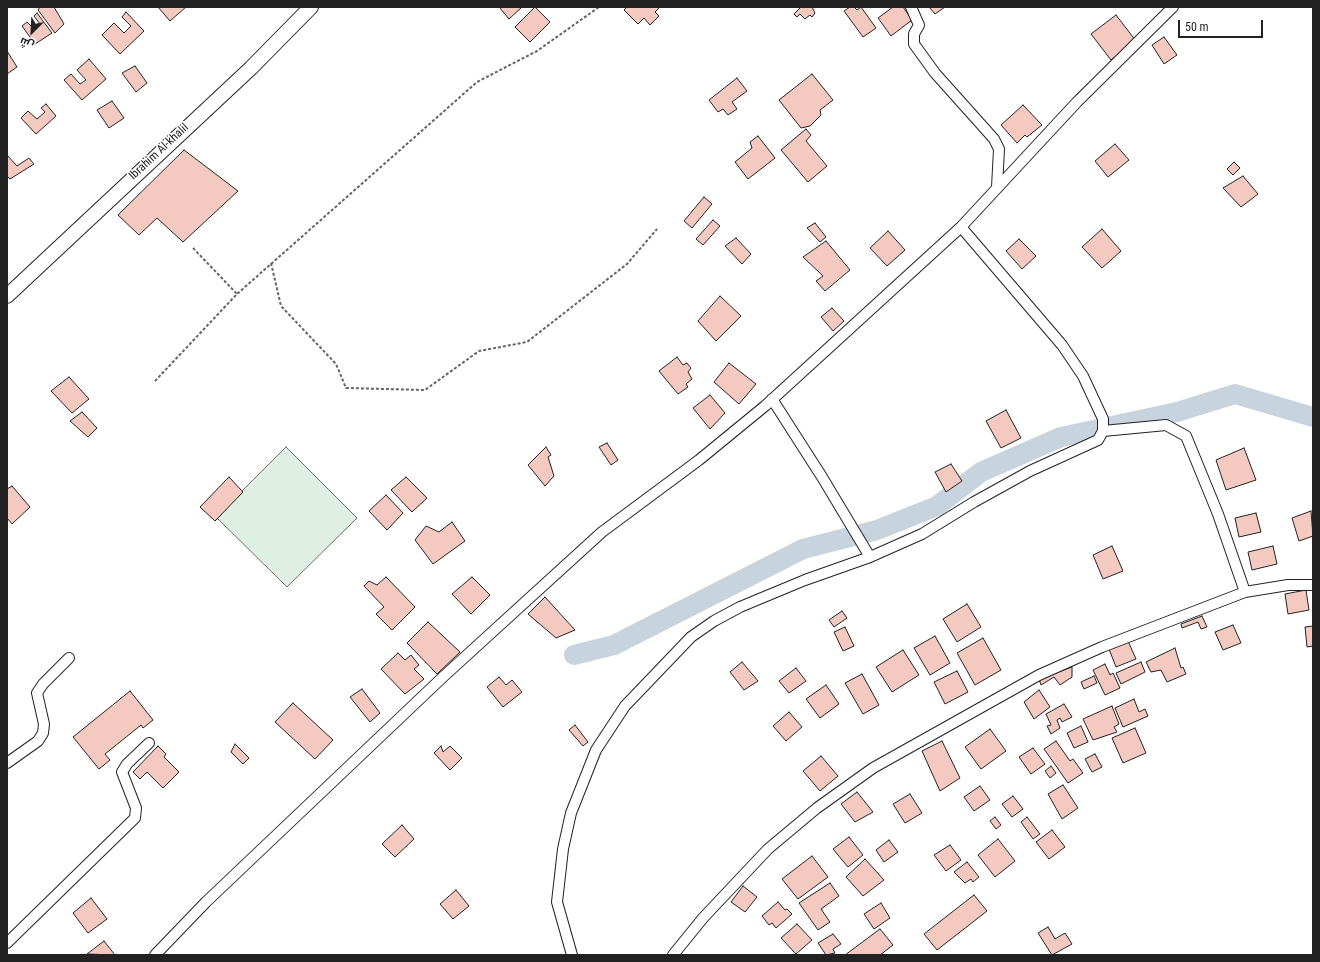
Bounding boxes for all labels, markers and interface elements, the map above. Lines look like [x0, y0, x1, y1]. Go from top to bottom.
north arrow [12, 12, 52, 52]
scale bar [1180, 12, 1265, 38]
text: 50 m [1185, 20, 1209, 34]
text: ش [18, 35, 36, 52]
street label: Ibrahim Al-khalil [126, 121, 192, 183]

